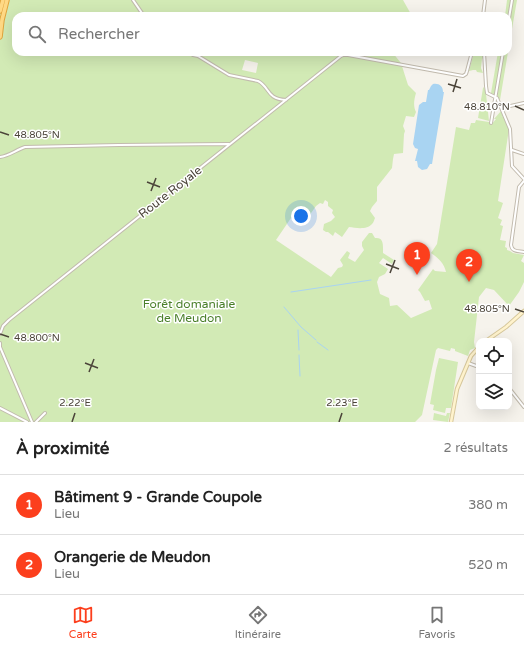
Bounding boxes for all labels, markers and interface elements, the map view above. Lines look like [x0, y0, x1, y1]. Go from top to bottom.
search box [12, 12, 512, 56]
icon: search [26, 23, 48, 45]
text: Rechercher [58, 25, 140, 43]
text: 48.810°N [464, 101, 510, 113]
text: 48.805°N [14, 129, 60, 141]
street label: Route Royale [136, 163, 204, 221]
your location [291, 206, 311, 226]
pin: 1 [404, 242, 430, 275]
pin: 2 [456, 249, 482, 282]
park label: Forêt domaniale de Meudon [143, 297, 235, 325]
text: 48.805°N [464, 303, 510, 315]
text: 48.800°N [14, 332, 60, 344]
map controls [476, 338, 512, 410]
button: locate [476, 338, 512, 374]
button: layers [476, 374, 512, 410]
text: 2.22°E [59, 397, 91, 409]
text: 2.23°E [326, 397, 358, 409]
text: À proximité [16, 438, 109, 459]
text: 2 résultats [444, 440, 508, 456]
text: Bâtiment 9 - Grande Coupole [54, 488, 262, 506]
text: 1 [25, 497, 33, 513]
text: 380 m [468, 497, 508, 513]
text: Lieu [54, 506, 80, 522]
text: Orangerie de Meudon [54, 548, 211, 566]
text: 2 [25, 557, 33, 573]
text: 520 m [468, 557, 508, 573]
text: Lieu [54, 566, 80, 582]
tab: Carte [69, 604, 97, 641]
tab: Itinéraire [235, 604, 281, 641]
tab: Favoris [419, 604, 455, 641]

